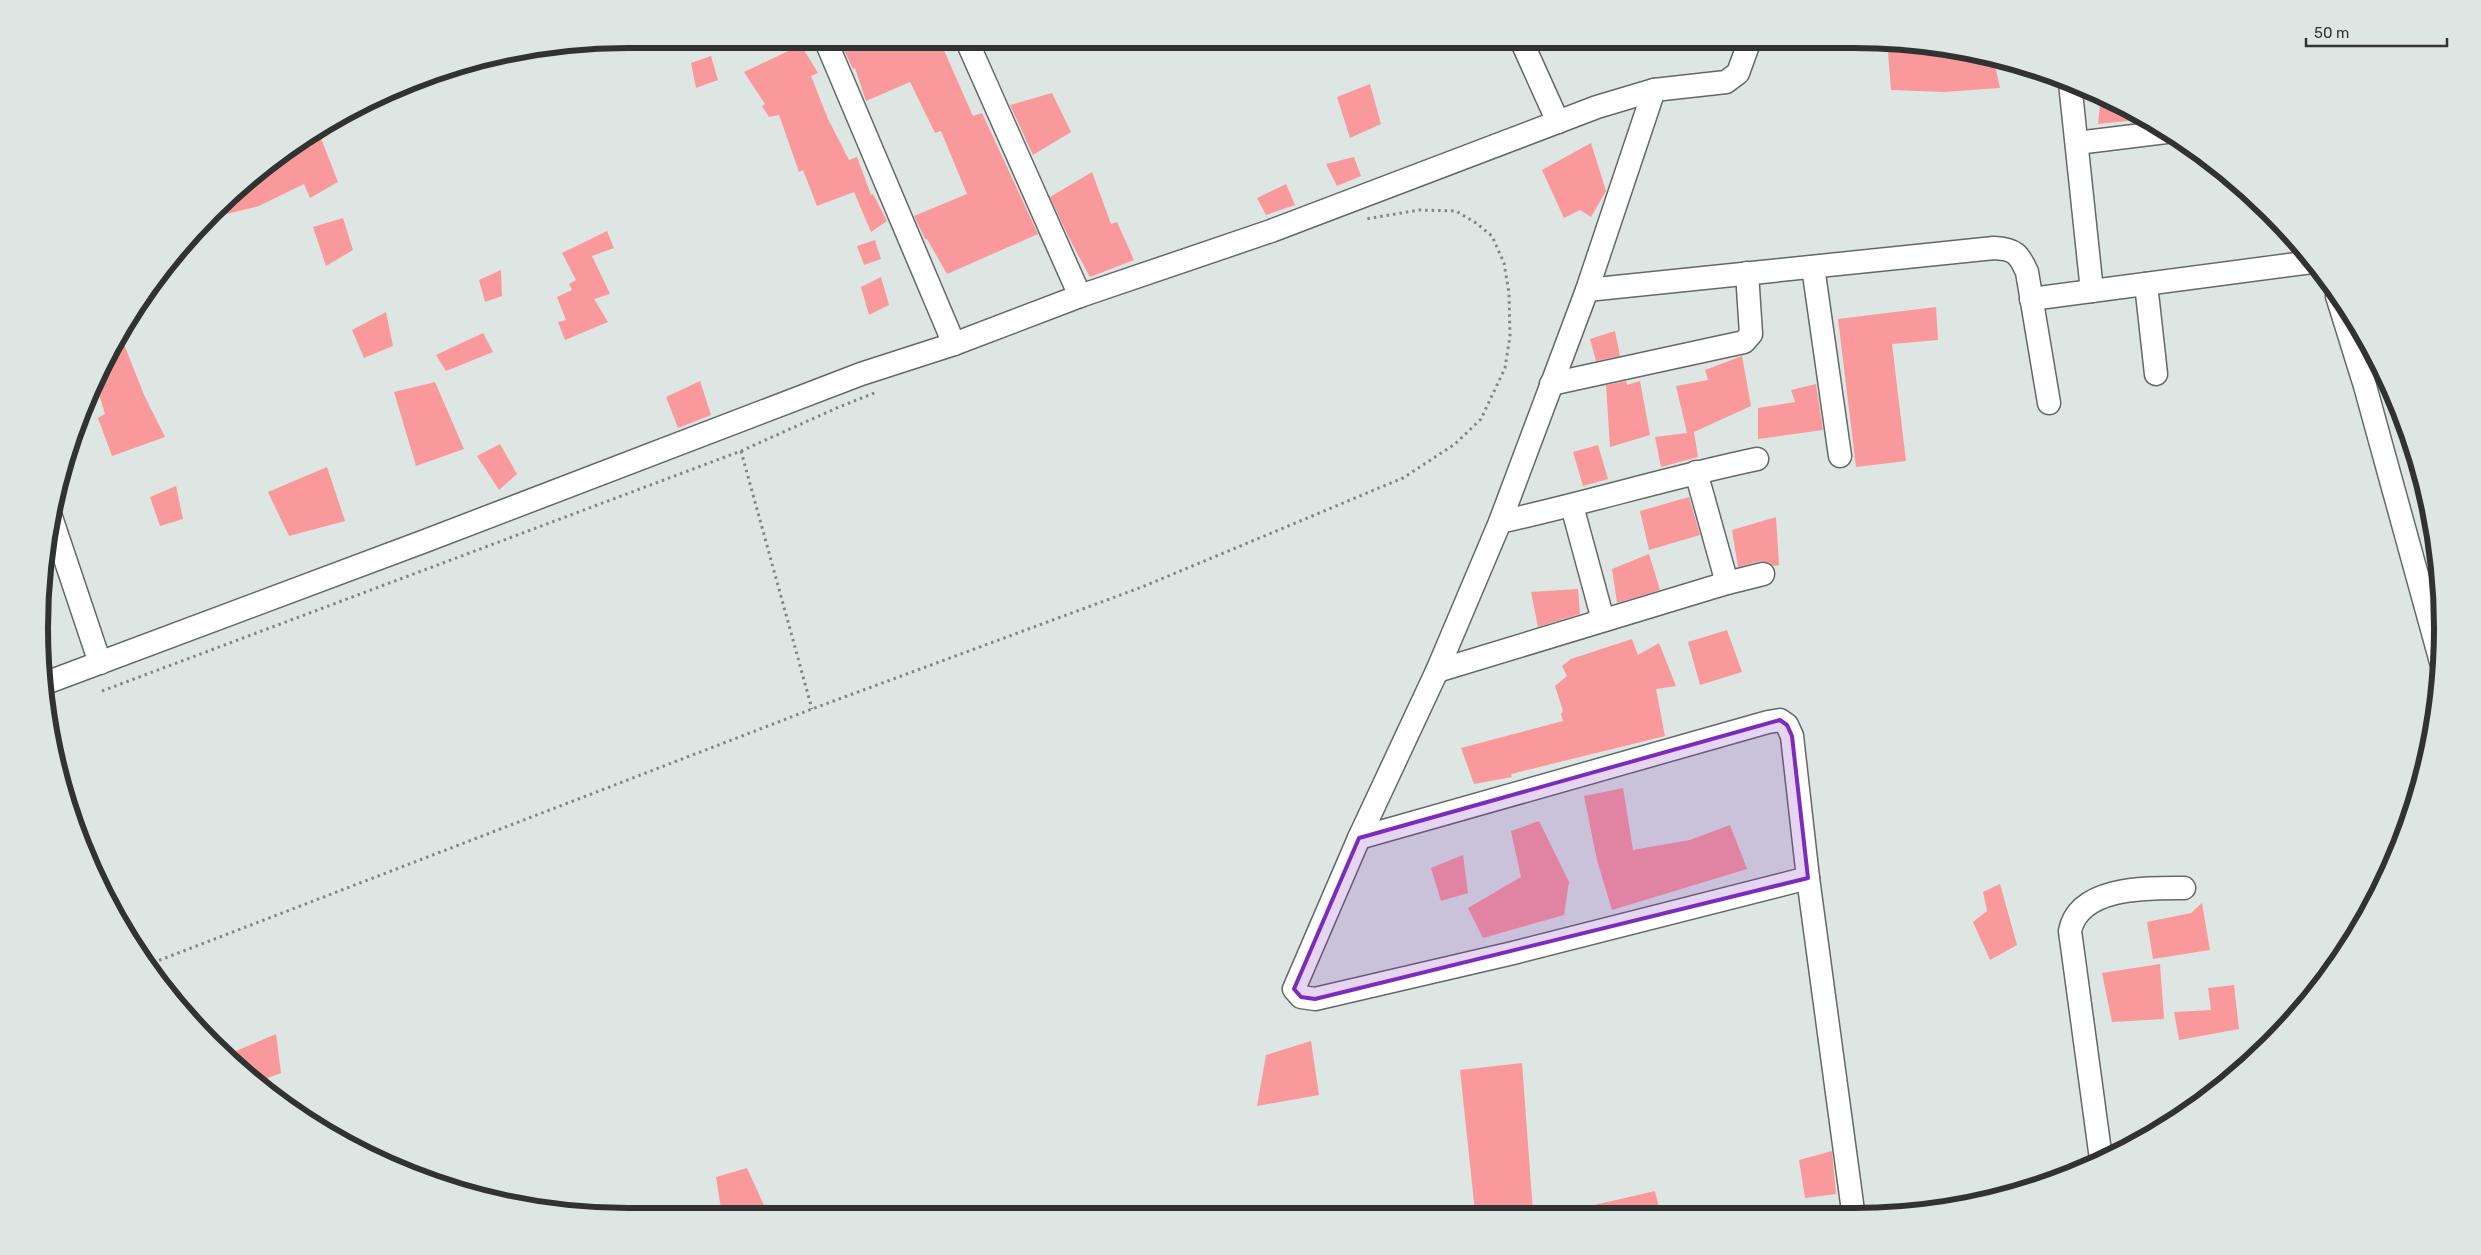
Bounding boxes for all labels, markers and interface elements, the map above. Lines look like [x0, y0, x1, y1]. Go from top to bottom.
scale bar [2306, 15, 2447, 47]
text: 50 m [2314, 24, 2349, 42]

